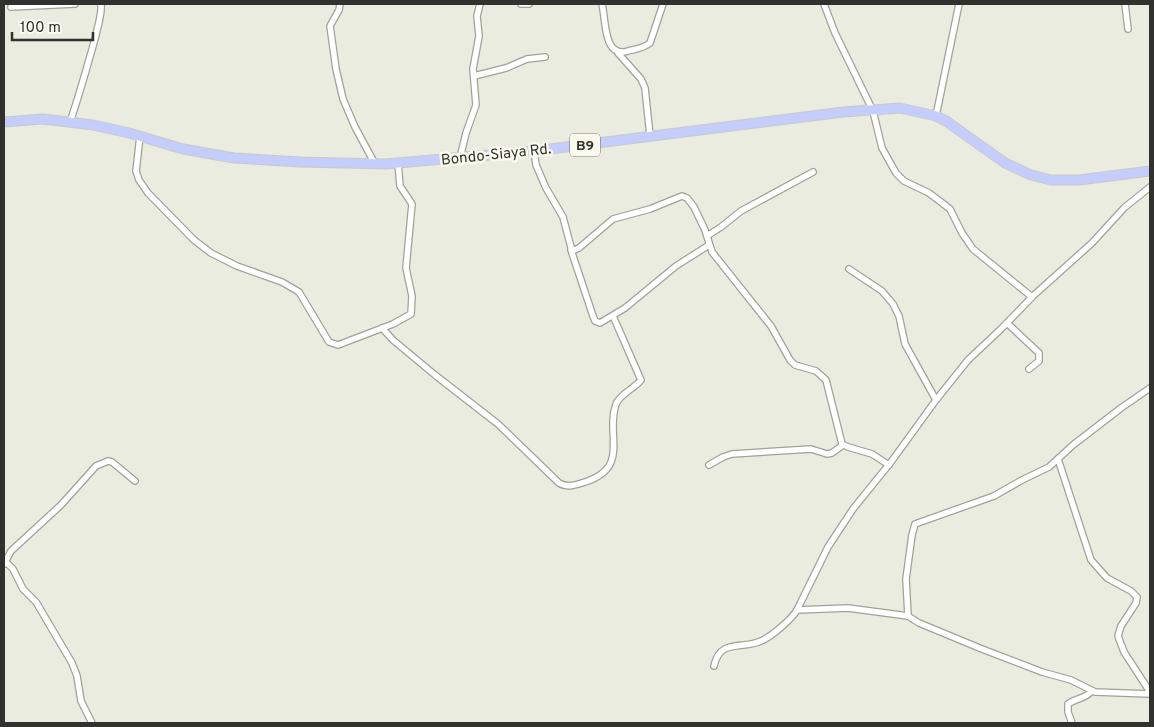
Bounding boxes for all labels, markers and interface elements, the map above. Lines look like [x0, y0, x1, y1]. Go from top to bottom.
scale bar [12, 10, 94, 42]
text: 100 m [20, 19, 61, 38]
road number: B9 [570, 134, 600, 156]
street label: Bondo-Siaya Rd. [440, 140, 552, 171]

